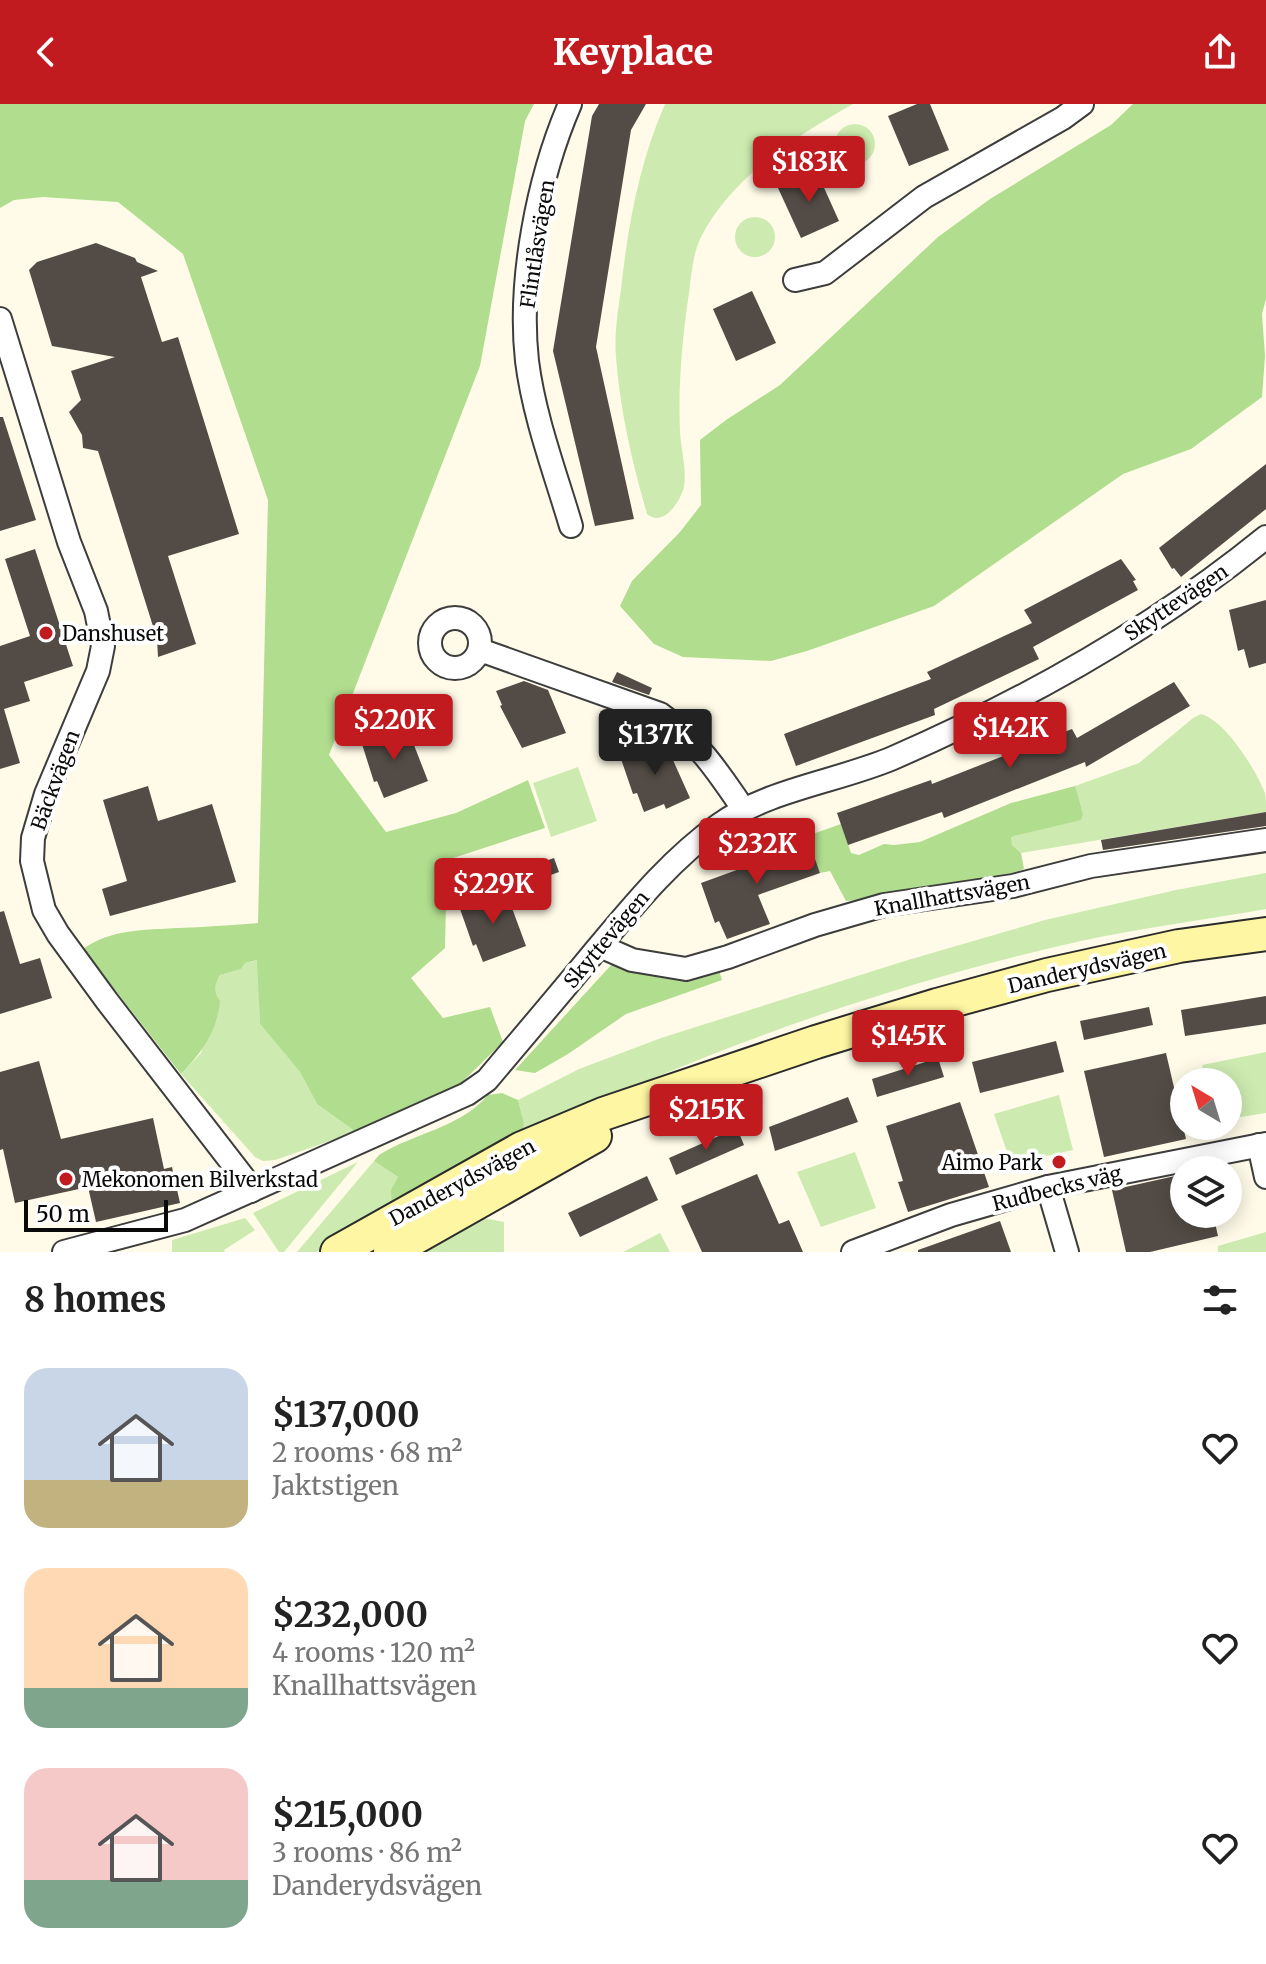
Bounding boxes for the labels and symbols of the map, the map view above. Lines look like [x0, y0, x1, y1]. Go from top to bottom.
pin: $183K [753, 136, 865, 204]
street label: Flintlåsvägen [514, 178, 560, 310]
street label: Skyttevägen [1119, 558, 1233, 646]
place label: Danshuset [62, 621, 164, 646]
marker: Danshuset [37, 624, 55, 642]
pin: $220K [338, 694, 450, 762]
pin: $142K [954, 702, 1066, 770]
pin: $137K [599, 709, 711, 777]
street label: Bäckvägen [25, 726, 85, 834]
pin: $232K [701, 818, 813, 886]
pin: $229K [437, 858, 549, 926]
street label: Knallhattsvägen [872, 869, 1032, 921]
street label: Skyttevägen [558, 885, 654, 993]
street label: Danderydsvägen [1005, 938, 1169, 998]
pin: $145K [852, 1010, 964, 1078]
north arrow [1170, 1068, 1242, 1140]
pin: $215K [650, 1084, 762, 1152]
street label: Danderydsvägen [385, 1133, 539, 1231]
place label: Aimo Park [941, 1150, 1043, 1175]
marker: Aimo Park [1050, 1153, 1068, 1171]
street label: Rudbecks väg [990, 1160, 1124, 1216]
place label: Mekonomen Bilverkstad [82, 1167, 318, 1192]
marker: Mekonomen Bilverkstad [57, 1170, 75, 1188]
scale bar [24, 1196, 168, 1232]

